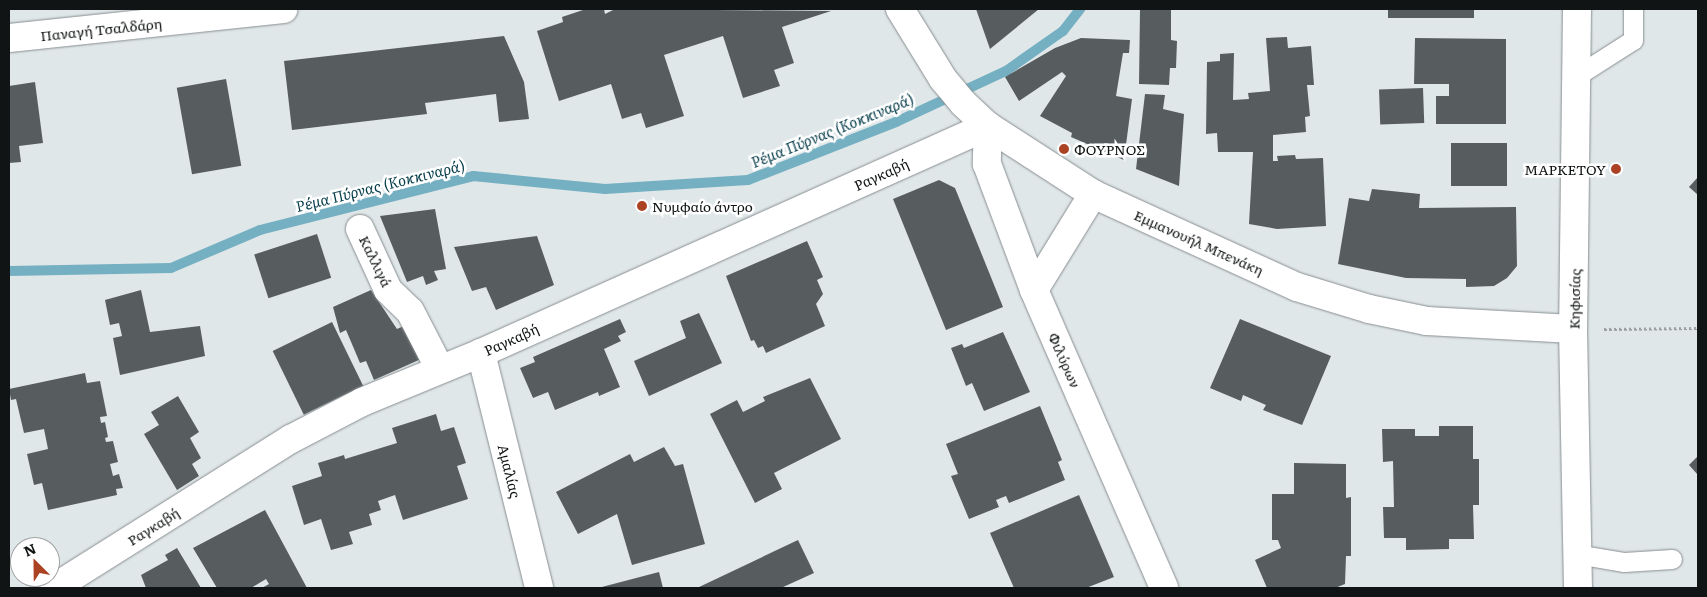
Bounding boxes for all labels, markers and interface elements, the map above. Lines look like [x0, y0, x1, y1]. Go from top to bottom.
street label: Παναγή Τσαλδάρη [39, 14, 163, 44]
water label: Ρέμα Πύρνας (Κοκκιναρά) [748, 89, 916, 171]
place label: ΦΟΥΡΝΟΣ [1074, 141, 1145, 157]
marker: ΦΟΥΡΝΟΣ [1058, 143, 1070, 155]
water label: Ρέμα Πύρνας (Κοκκιναρά) [294, 155, 466, 215]
street label: Ραγκαβή [851, 155, 911, 193]
place label: ΜΑΡΚΕΤΟΥ [1524, 161, 1606, 177]
marker: ΜΑΡΚΕΤΟΥ [1610, 163, 1622, 175]
place label: Νυμφαίο άντρο [652, 198, 753, 214]
marker: Νυμφαίο άντρο [636, 200, 648, 212]
street label: Εμμανουήλ Μπενάκη [1132, 206, 1266, 278]
street label: Καλλιγά [356, 232, 396, 290]
street label: Κηφισίας [1565, 269, 1583, 329]
street label: Ραγκαβή [481, 320, 541, 358]
street label: Φιλύρων [1045, 330, 1085, 390]
street label: Αμαλίας [495, 442, 525, 500]
street label: Ραγκαβή [124, 504, 182, 548]
north arrow [10, 537, 60, 587]
text: N [20, 538, 39, 561]

